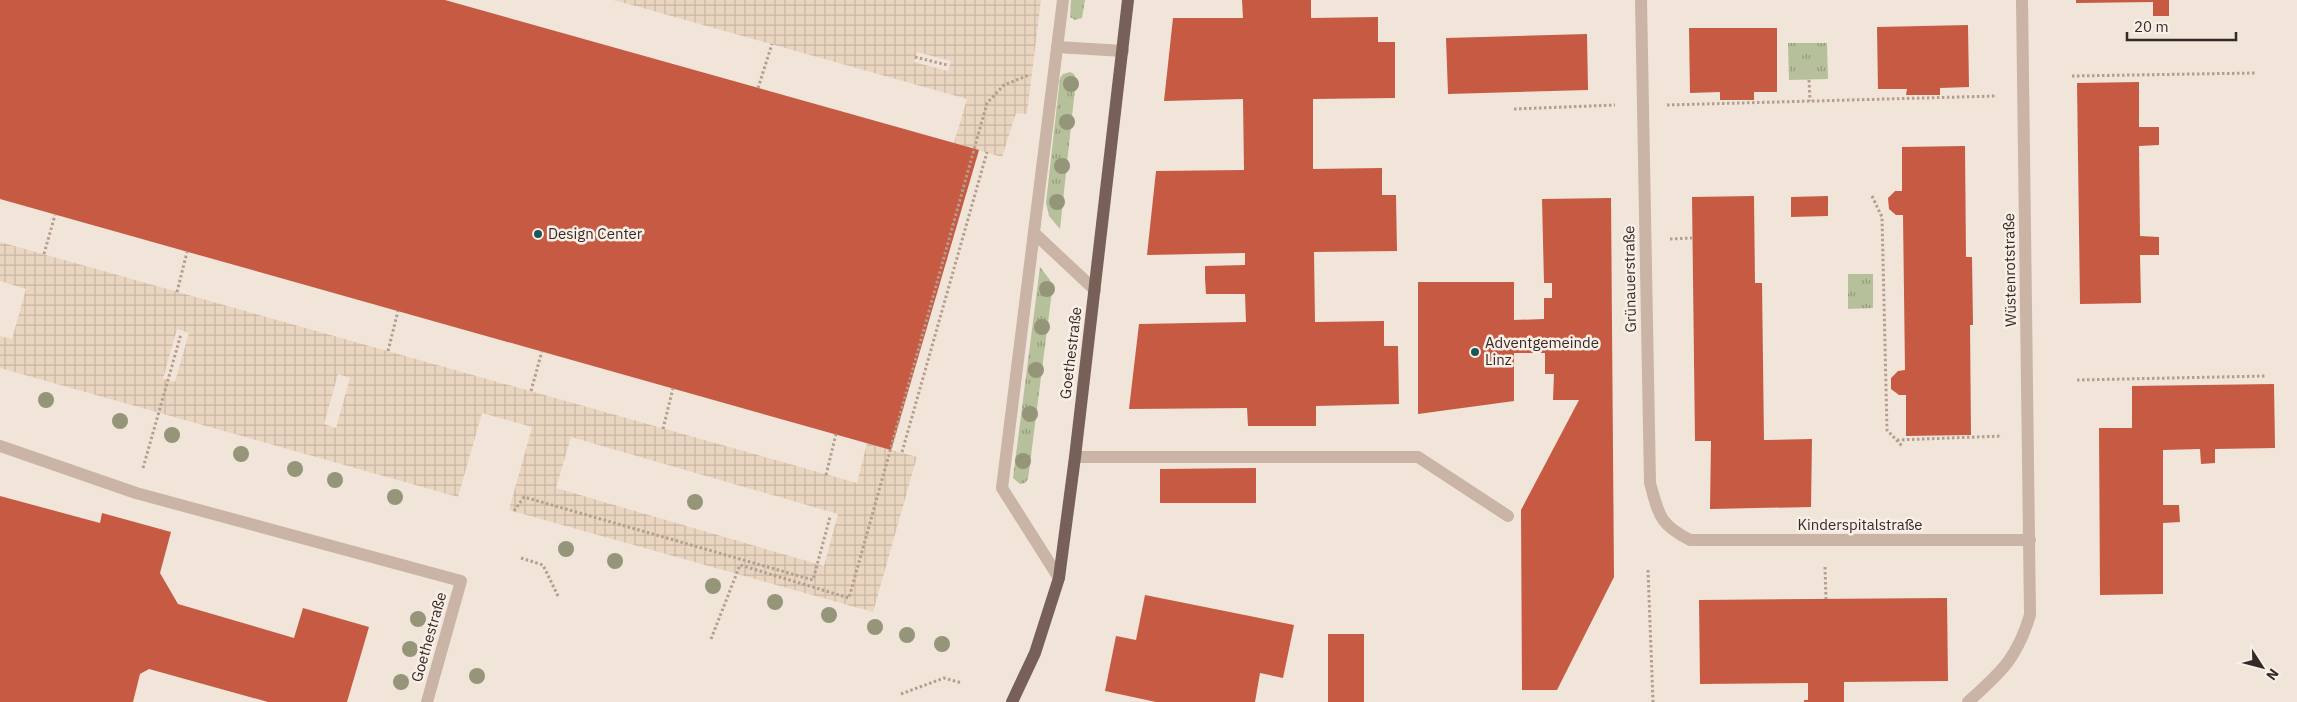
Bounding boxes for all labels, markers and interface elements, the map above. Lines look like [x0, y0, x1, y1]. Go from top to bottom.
scale bar [2127, 10, 2236, 42]
text: 20 m [2134, 17, 2169, 36]
street label: Wüstenrotstraße [1999, 213, 2020, 327]
place label: Design Center [548, 224, 643, 243]
street label: Grünauerstraße [1619, 225, 1640, 333]
marker: Design Center [532, 228, 544, 240]
street label: Goethestraße [1055, 306, 1086, 400]
place label: Adventgemeinde Linz [1485, 333, 1599, 369]
marker: Adventgemeinde Linz [1469, 346, 1481, 358]
street label: Kinderspitalstraße [1797, 515, 1923, 534]
street label: Goethestraße [407, 590, 450, 684]
north arrow [2237, 642, 2287, 692]
text: N [2262, 665, 2283, 684]

